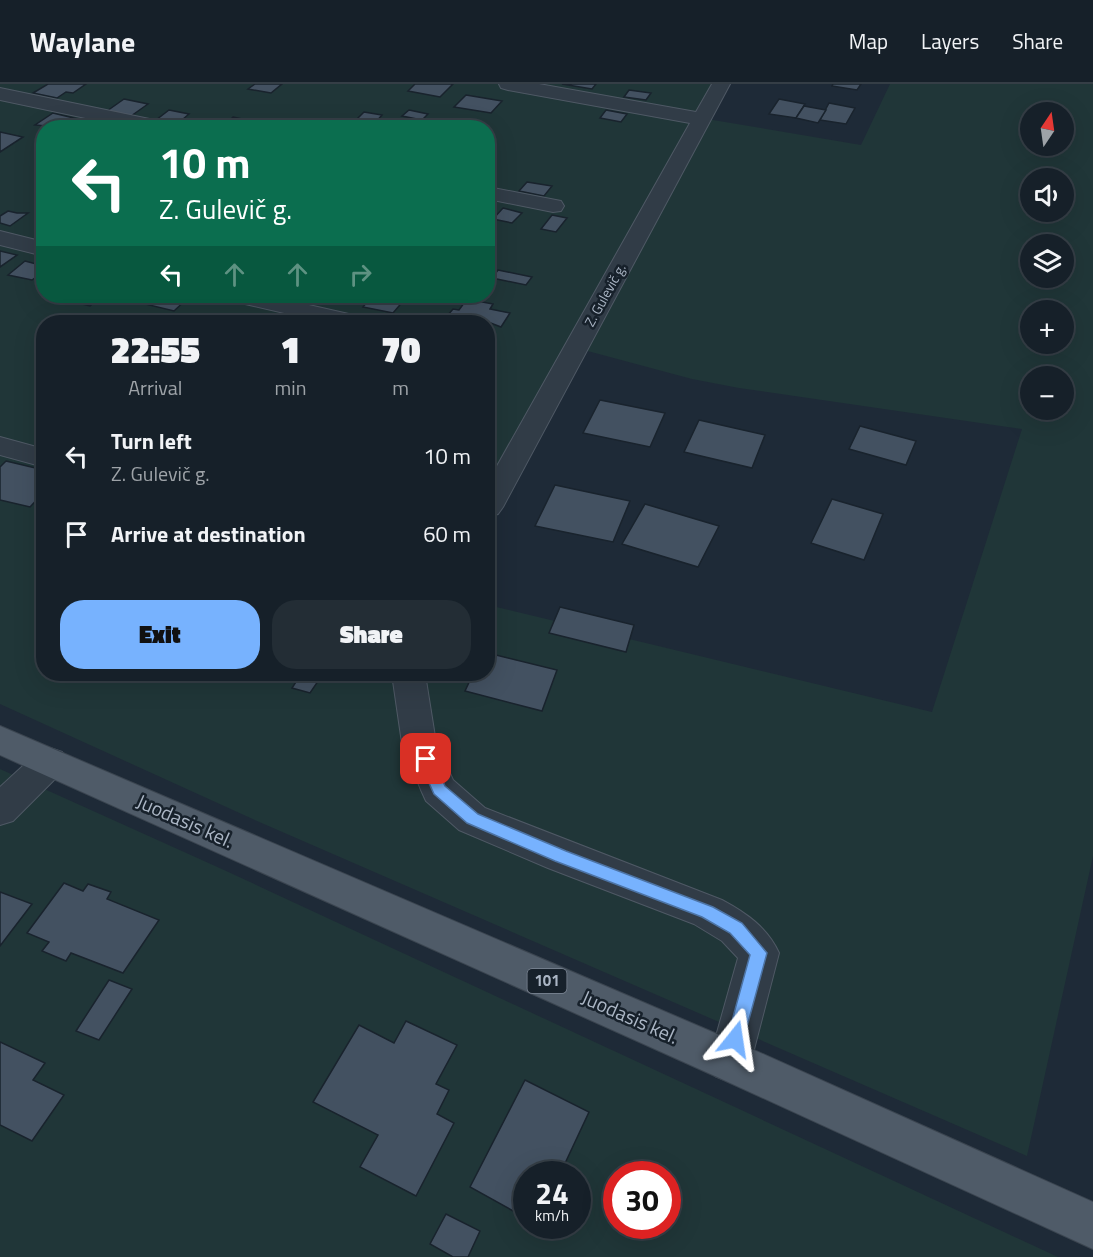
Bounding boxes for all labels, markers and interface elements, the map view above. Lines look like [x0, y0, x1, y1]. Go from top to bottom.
text: Waylane [30, 20, 135, 63]
text: Map [849, 25, 888, 57]
text: Layers [921, 25, 979, 57]
text: Share [1012, 25, 1063, 57]
north arrow [1020, 102, 1074, 156]
map controls [1020, 102, 1074, 420]
text: 10 m [159, 130, 251, 194]
icon: left [60, 144, 138, 222]
button: sound [1020, 168, 1074, 222]
text: Z. Gulevič g. [159, 188, 292, 229]
button: layers [1020, 234, 1074, 288]
icon: left [155, 258, 188, 291]
icon: ahead [218, 258, 251, 291]
icon: ahead [281, 258, 314, 291]
icon: right [344, 258, 377, 291]
street label: Z. Gulevič g. [579, 259, 630, 330]
button: + [1020, 300, 1074, 354]
text: 22:55 [110, 322, 200, 377]
text: 1 [281, 322, 300, 377]
text: 70 [381, 322, 420, 377]
button: − [1020, 366, 1074, 420]
text: Arrival [128, 372, 182, 403]
text: min [275, 372, 306, 403]
text: m [392, 372, 409, 403]
text: Turn left [111, 424, 192, 458]
text: 10 m [423, 439, 471, 473]
icon: left [60, 440, 93, 473]
text: Z. Gulevič g. [111, 458, 210, 489]
text: Arrive at destination [111, 517, 306, 551]
text: 60 m [423, 517, 471, 551]
icon: arrive [60, 518, 93, 551]
button: Exit [60, 600, 260, 669]
button: Share [272, 600, 471, 669]
pin [400, 733, 451, 784]
icon: arrive [409, 742, 442, 775]
street label: Juodasis kel. [132, 785, 239, 856]
road number: 101 [528, 969, 566, 993]
street label: Juodasis kel. [577, 981, 684, 1052]
position arrow [703, 1007, 767, 1071]
speed limit sign: 30 [603, 1161, 681, 1239]
text: 24 [535, 1170, 569, 1216]
text: km/h [535, 1204, 569, 1227]

